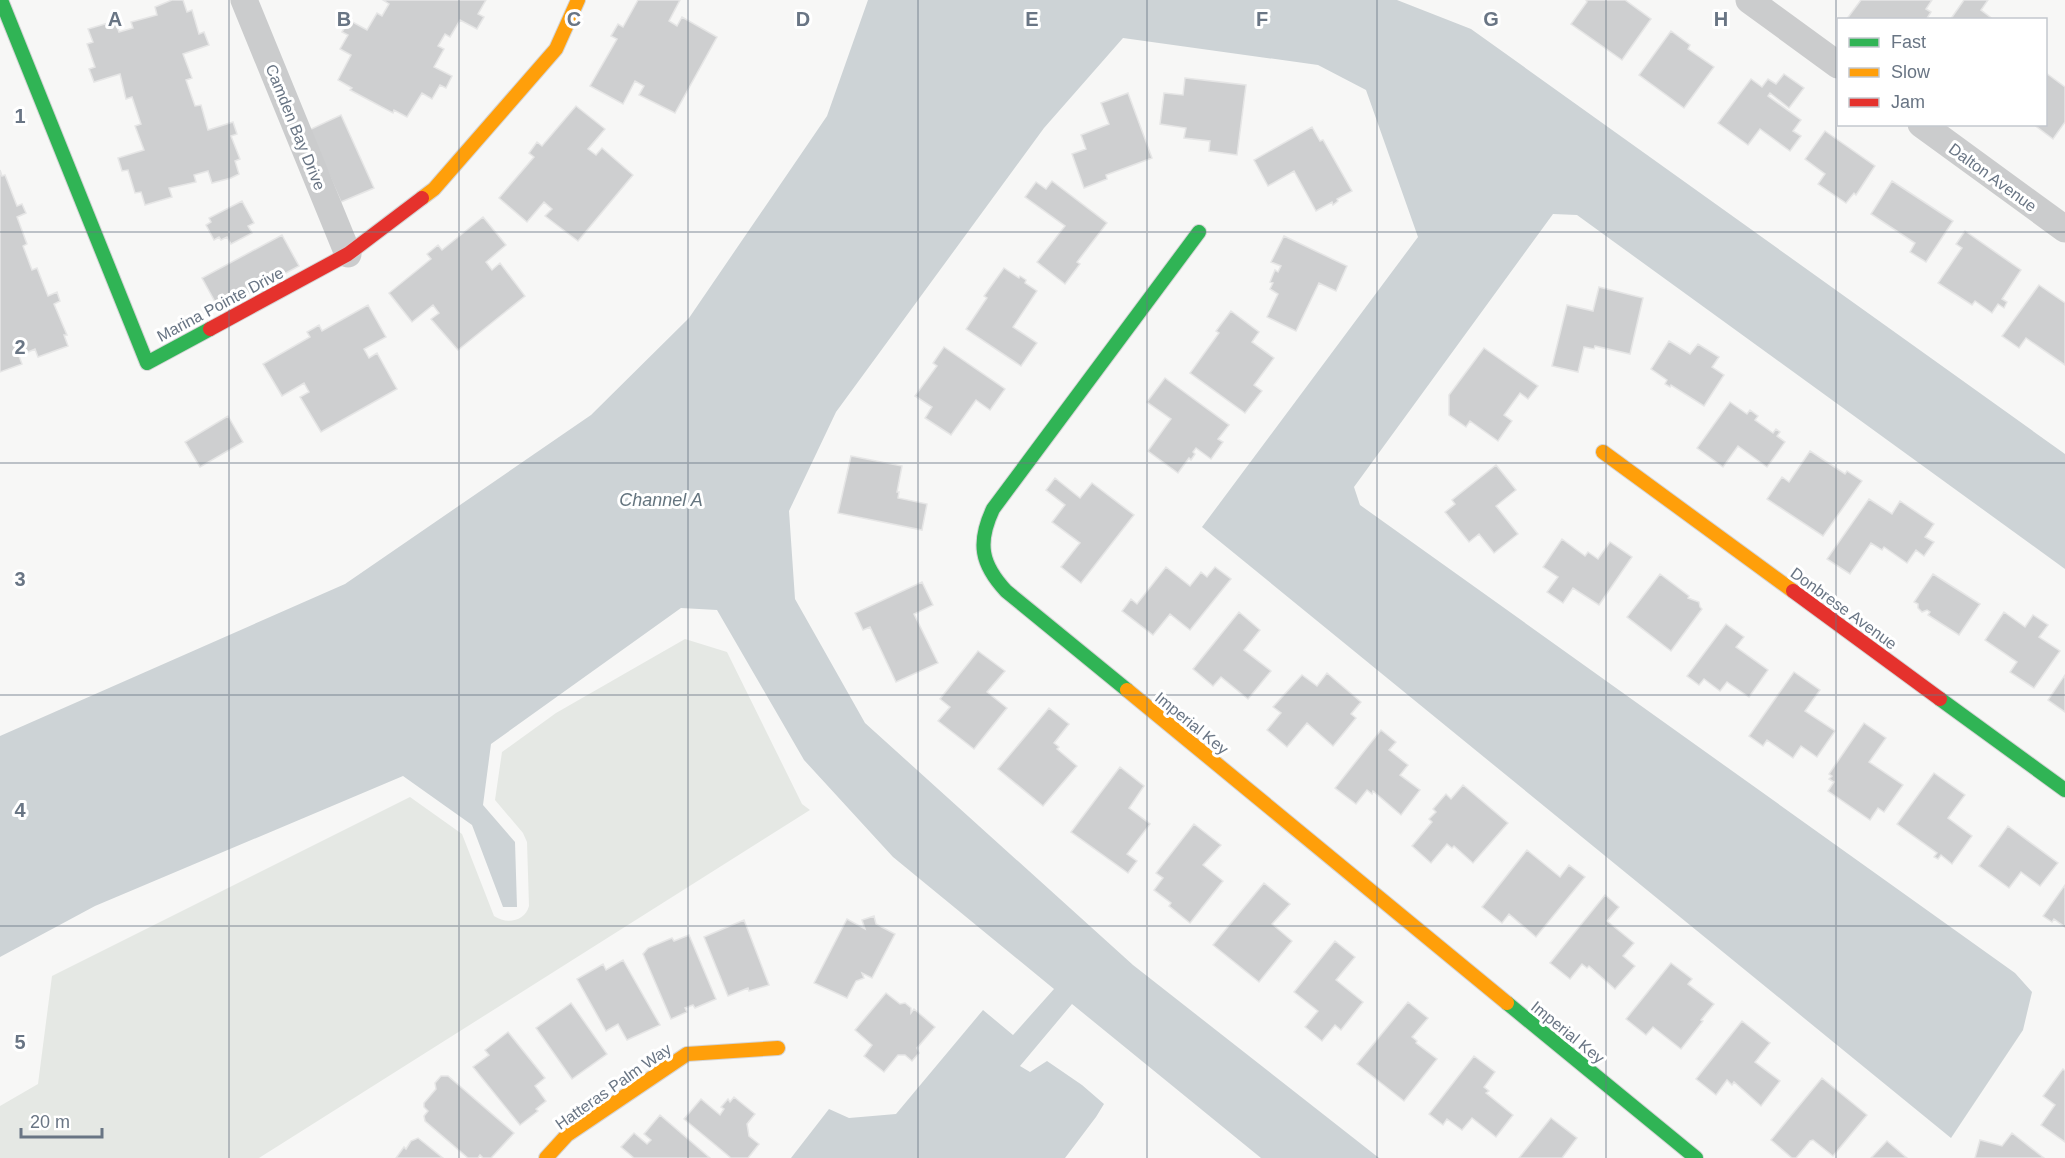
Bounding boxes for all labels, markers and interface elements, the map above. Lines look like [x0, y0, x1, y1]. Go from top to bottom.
text: A [108, 8, 122, 30]
text: B [337, 8, 351, 30]
text: C [567, 8, 581, 30]
text: D [796, 8, 810, 30]
text: E [1025, 8, 1039, 30]
text: F [1256, 8, 1268, 30]
text: G [1483, 8, 1499, 30]
text: H [1714, 8, 1728, 30]
legend [1837, 18, 2047, 126]
text: Fast [1891, 32, 1926, 52]
street label: Camden Bay Drive [263, 62, 329, 193]
text: Slow [1891, 62, 1931, 82]
text: Jam [1891, 92, 1925, 112]
text: 1 [14, 105, 26, 127]
street label: Dalton Avenue [1946, 140, 2040, 215]
street label: Marina Pointe Drive [154, 264, 286, 345]
text: 2 [14, 336, 26, 358]
water label: Channel A [619, 490, 703, 510]
street label: Donbrese Avenue [1787, 564, 1900, 653]
text: 3 [14, 568, 26, 590]
street label: Imperial Key [1152, 689, 1232, 758]
text: 4 [14, 799, 26, 821]
street label: Imperial Key [1528, 998, 1608, 1067]
text: 5 [14, 1031, 26, 1053]
street label: Hatteras Palm Way [552, 1040, 674, 1133]
scale bar [21, 1101, 102, 1139]
text: 20 m [30, 1112, 70, 1132]

